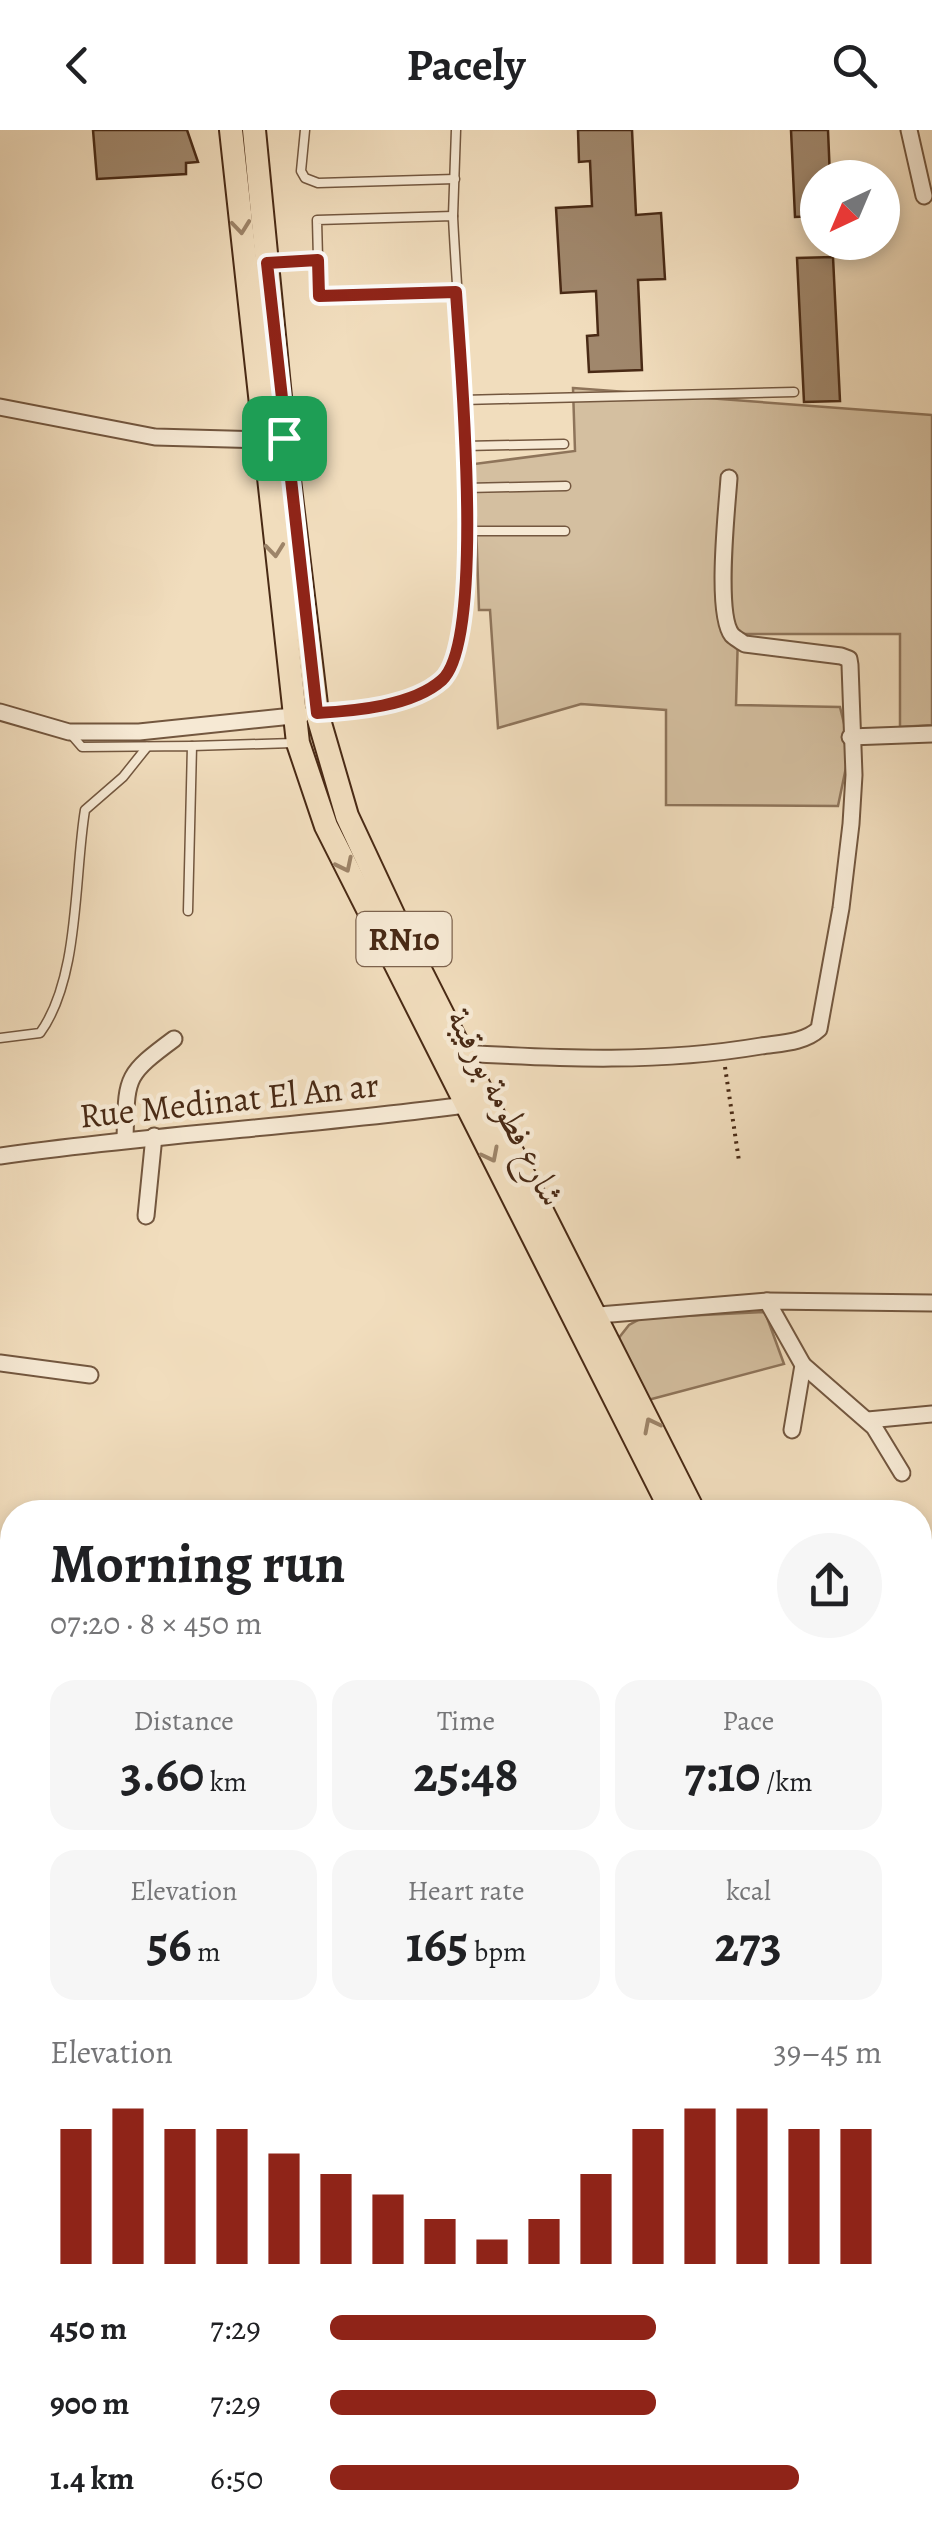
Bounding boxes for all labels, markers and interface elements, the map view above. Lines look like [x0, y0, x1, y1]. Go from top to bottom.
text: Pacely [407, 34, 525, 96]
icon: back [50, 38, 105, 93]
icon: search [827, 38, 882, 93]
north arrow [800, 160, 900, 260]
map controls [800, 160, 900, 260]
one-way arrow [230, 219, 251, 235]
pin [242, 396, 327, 481]
icon: arrive [257, 411, 312, 466]
one-way arrow [264, 543, 285, 559]
one-way arrow [333, 854, 352, 872]
road number: RN10 [356, 912, 452, 966]
street label: شارع فطومة بورقيبة [431, 1000, 577, 1217]
street label: Rue Medinat El An ar [77, 1060, 381, 1140]
one-way arrow [478, 1145, 498, 1163]
one-way arrow [644, 1418, 663, 1436]
text: Morning run [50, 1526, 345, 1601]
button: share [777, 1533, 882, 1638]
text: 07:20 · 8 × 450 m [50, 1601, 262, 1645]
text: Distance [133, 1702, 234, 1740]
text: Time [437, 1702, 495, 1740]
text: Pace [722, 1702, 774, 1740]
text: 3.60 [120, 1740, 204, 1808]
text: 25:48 [414, 1740, 518, 1808]
text: 7:10 [684, 1740, 761, 1808]
text: km [204, 1763, 247, 1801]
text: /km [761, 1763, 812, 1801]
text: Elevation [130, 1872, 237, 1910]
text: Heart rate [408, 1872, 524, 1910]
text: kcal [726, 1872, 771, 1910]
text: 56 [147, 1910, 192, 1978]
text: 165 [406, 1910, 468, 1978]
text: 273 [715, 1910, 782, 1978]
text: m [192, 1933, 220, 1971]
text: bpm [468, 1933, 526, 1971]
text: Elevation [50, 2030, 173, 2074]
text: 39–45 m [773, 2030, 882, 2074]
text: 450 m [50, 2306, 127, 2350]
text: 7:29 [210, 2306, 261, 2350]
text: 900 m [50, 2381, 129, 2425]
text: 7:29 [210, 2381, 261, 2425]
text: 1.4 km [50, 2456, 134, 2500]
text: 6:50 [210, 2456, 263, 2500]

